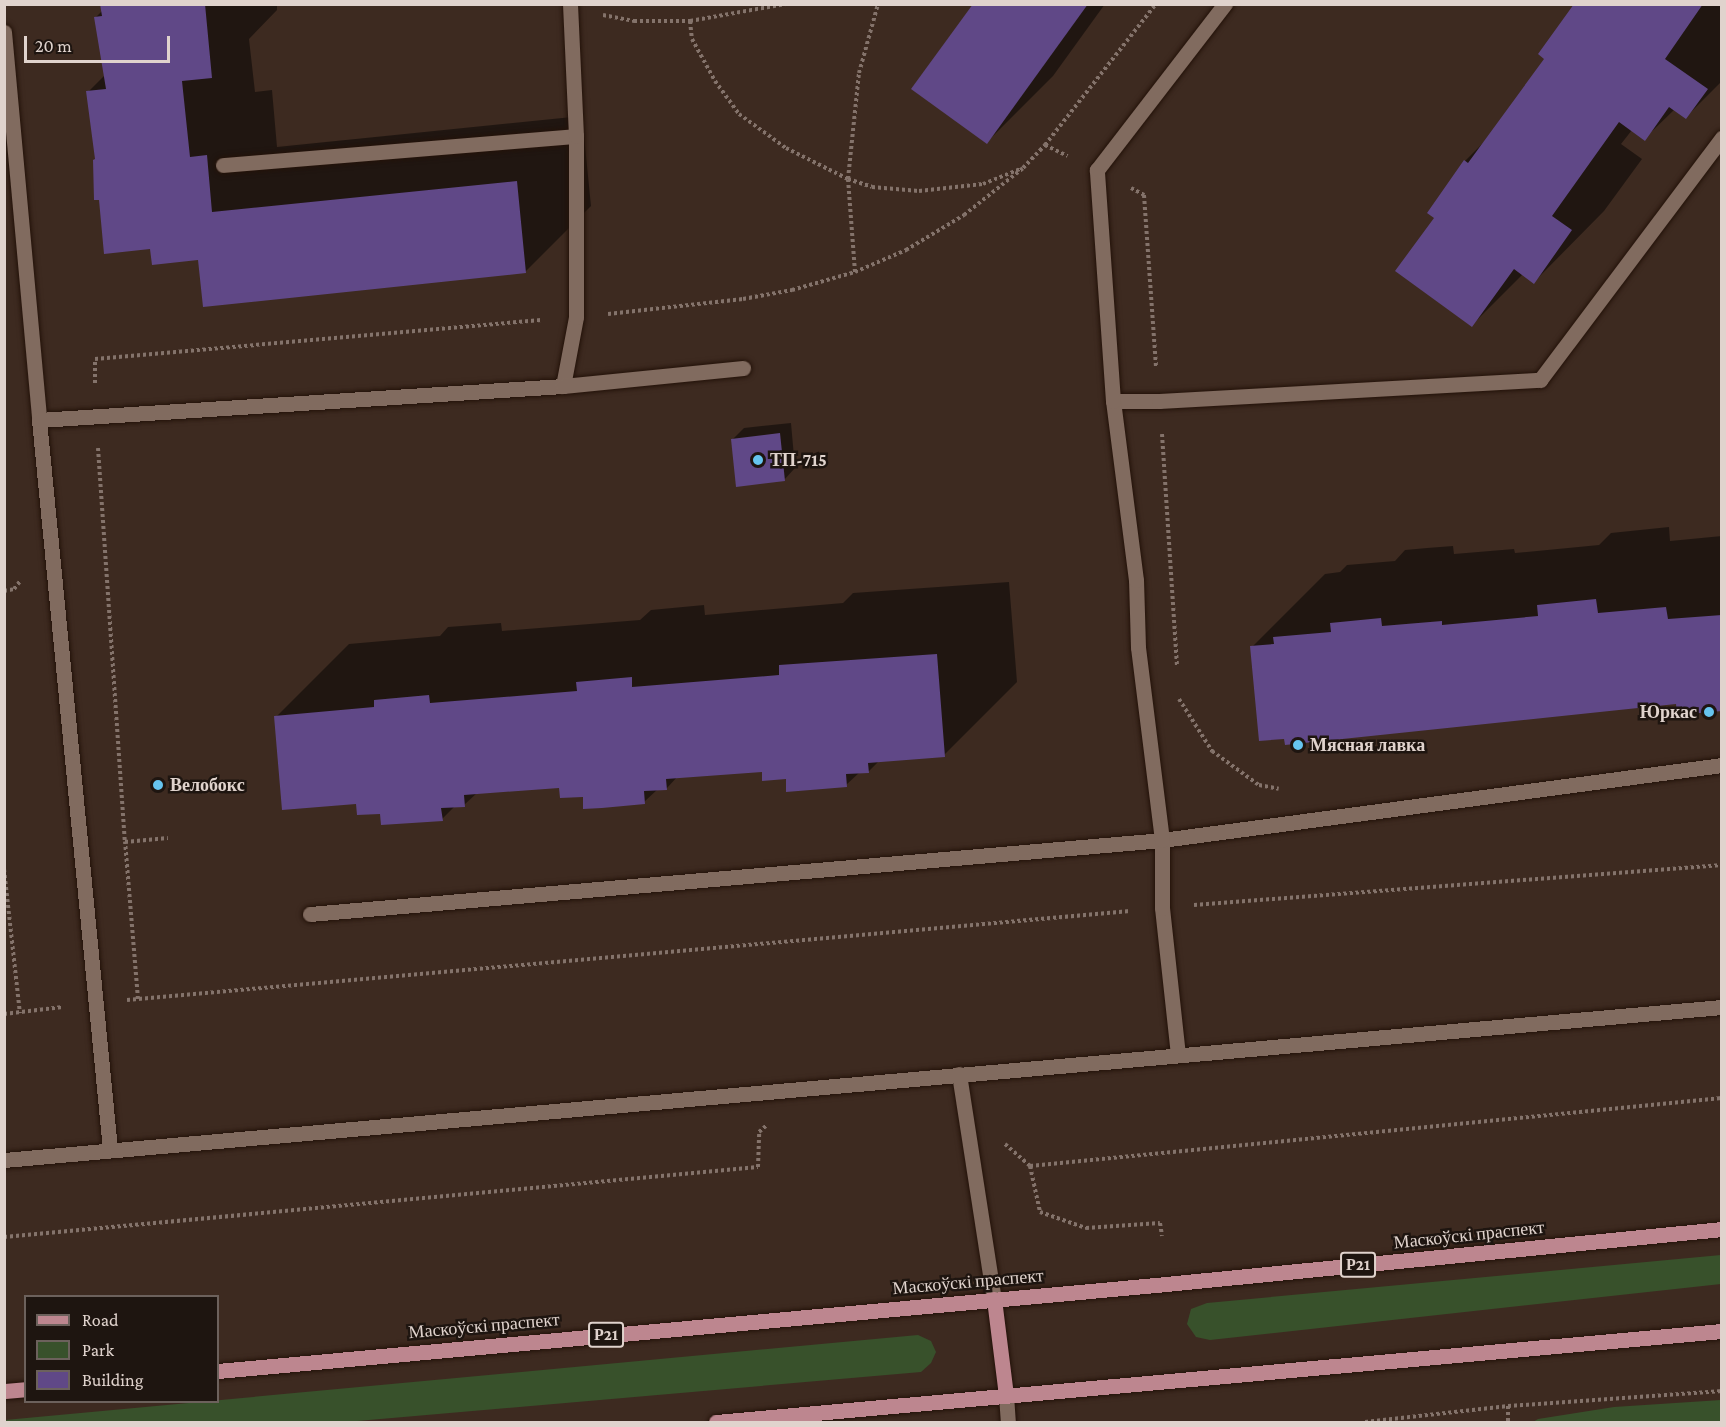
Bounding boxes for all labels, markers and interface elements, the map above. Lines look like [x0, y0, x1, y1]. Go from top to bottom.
scale bar [27, 24, 172, 62]
text: 20 m [35, 36, 72, 56]
place label: ТП-715 [770, 449, 827, 471]
marker: ТП-715 [751, 453, 765, 467]
place label: Юркас [1640, 701, 1697, 723]
marker: Юркас [1702, 705, 1716, 719]
place label: Мясная лавка [1310, 734, 1425, 756]
marker: Мясная лавка [1291, 738, 1305, 752]
place label: Велобокс [170, 774, 245, 796]
marker: Велобокс [151, 778, 165, 792]
street label: Маскоўскі праспект [1393, 1216, 1545, 1254]
road number: Р21 [1340, 1252, 1376, 1278]
street label: Маскоўскі праспект [892, 1265, 1044, 1299]
legend [24, 1295, 219, 1403]
street label: Маскоўскі праспект [408, 1309, 560, 1343]
text: Road [82, 1310, 119, 1330]
road number: Р21 [588, 1322, 624, 1348]
text: Park [82, 1340, 114, 1360]
text: Building [82, 1370, 143, 1390]

